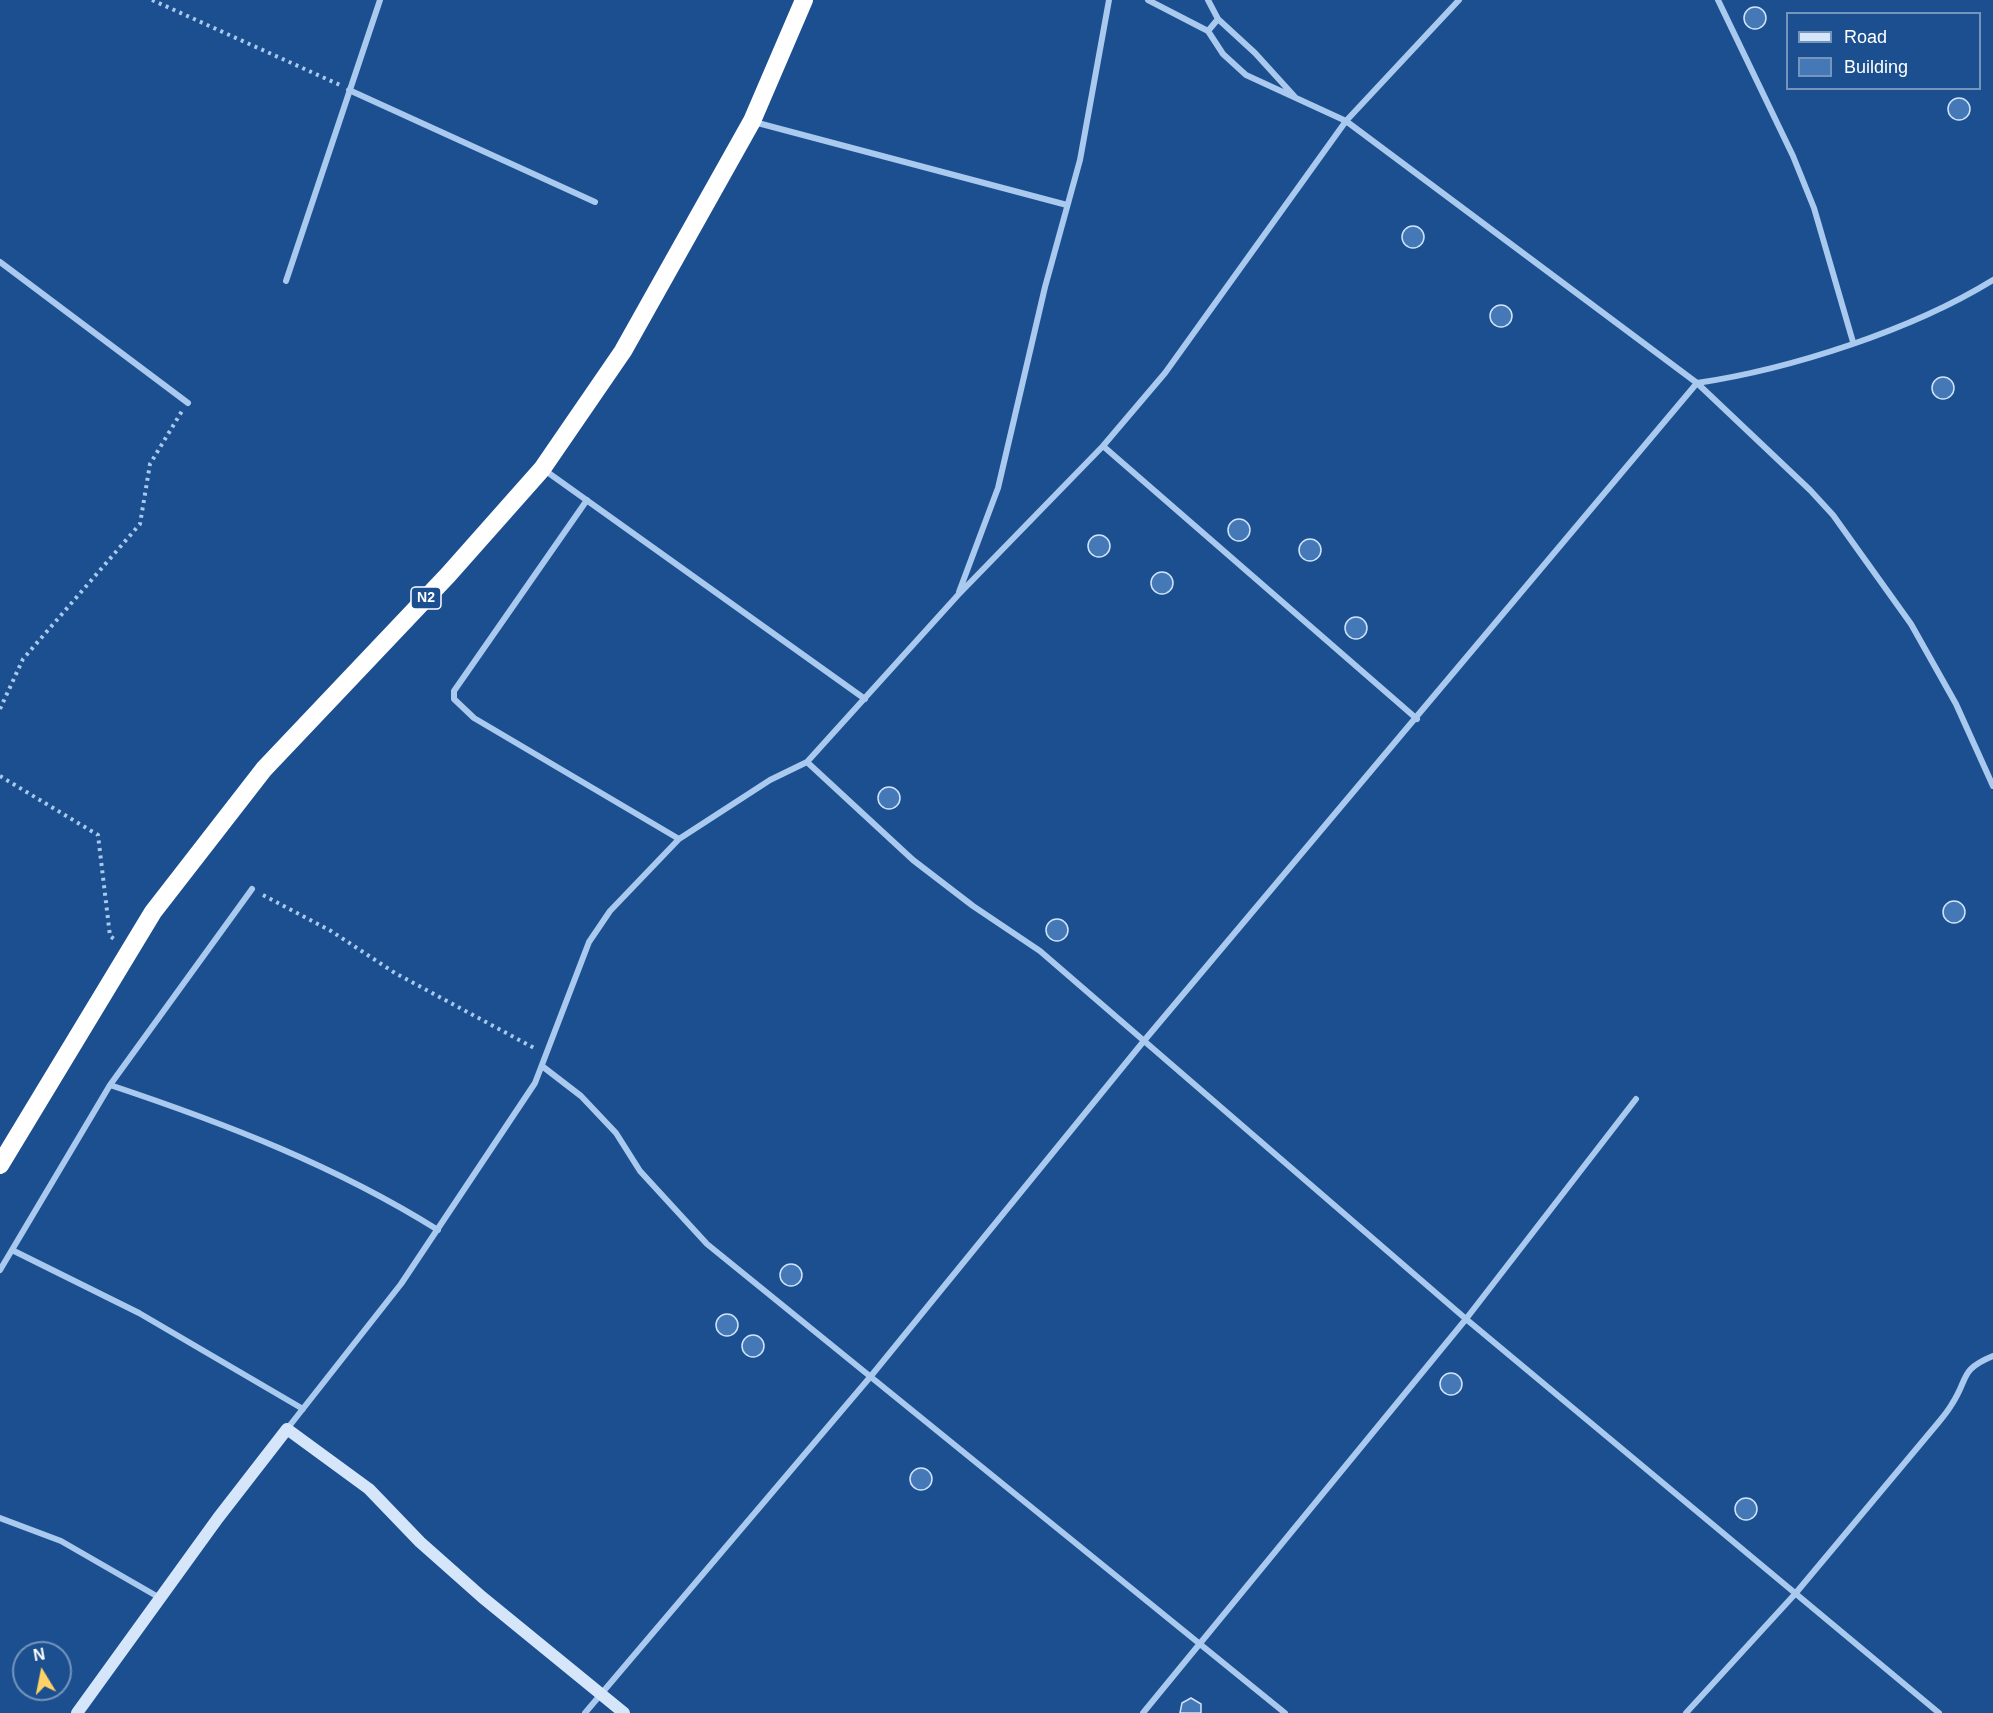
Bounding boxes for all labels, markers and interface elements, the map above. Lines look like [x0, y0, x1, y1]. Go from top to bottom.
legend [1786, 12, 1981, 90]
text: Road [1844, 27, 1887, 47]
text: Building [1844, 57, 1908, 77]
road number: N2 [411, 587, 441, 609]
north arrow [12, 1641, 72, 1701]
text: N [32, 1645, 46, 1664]

